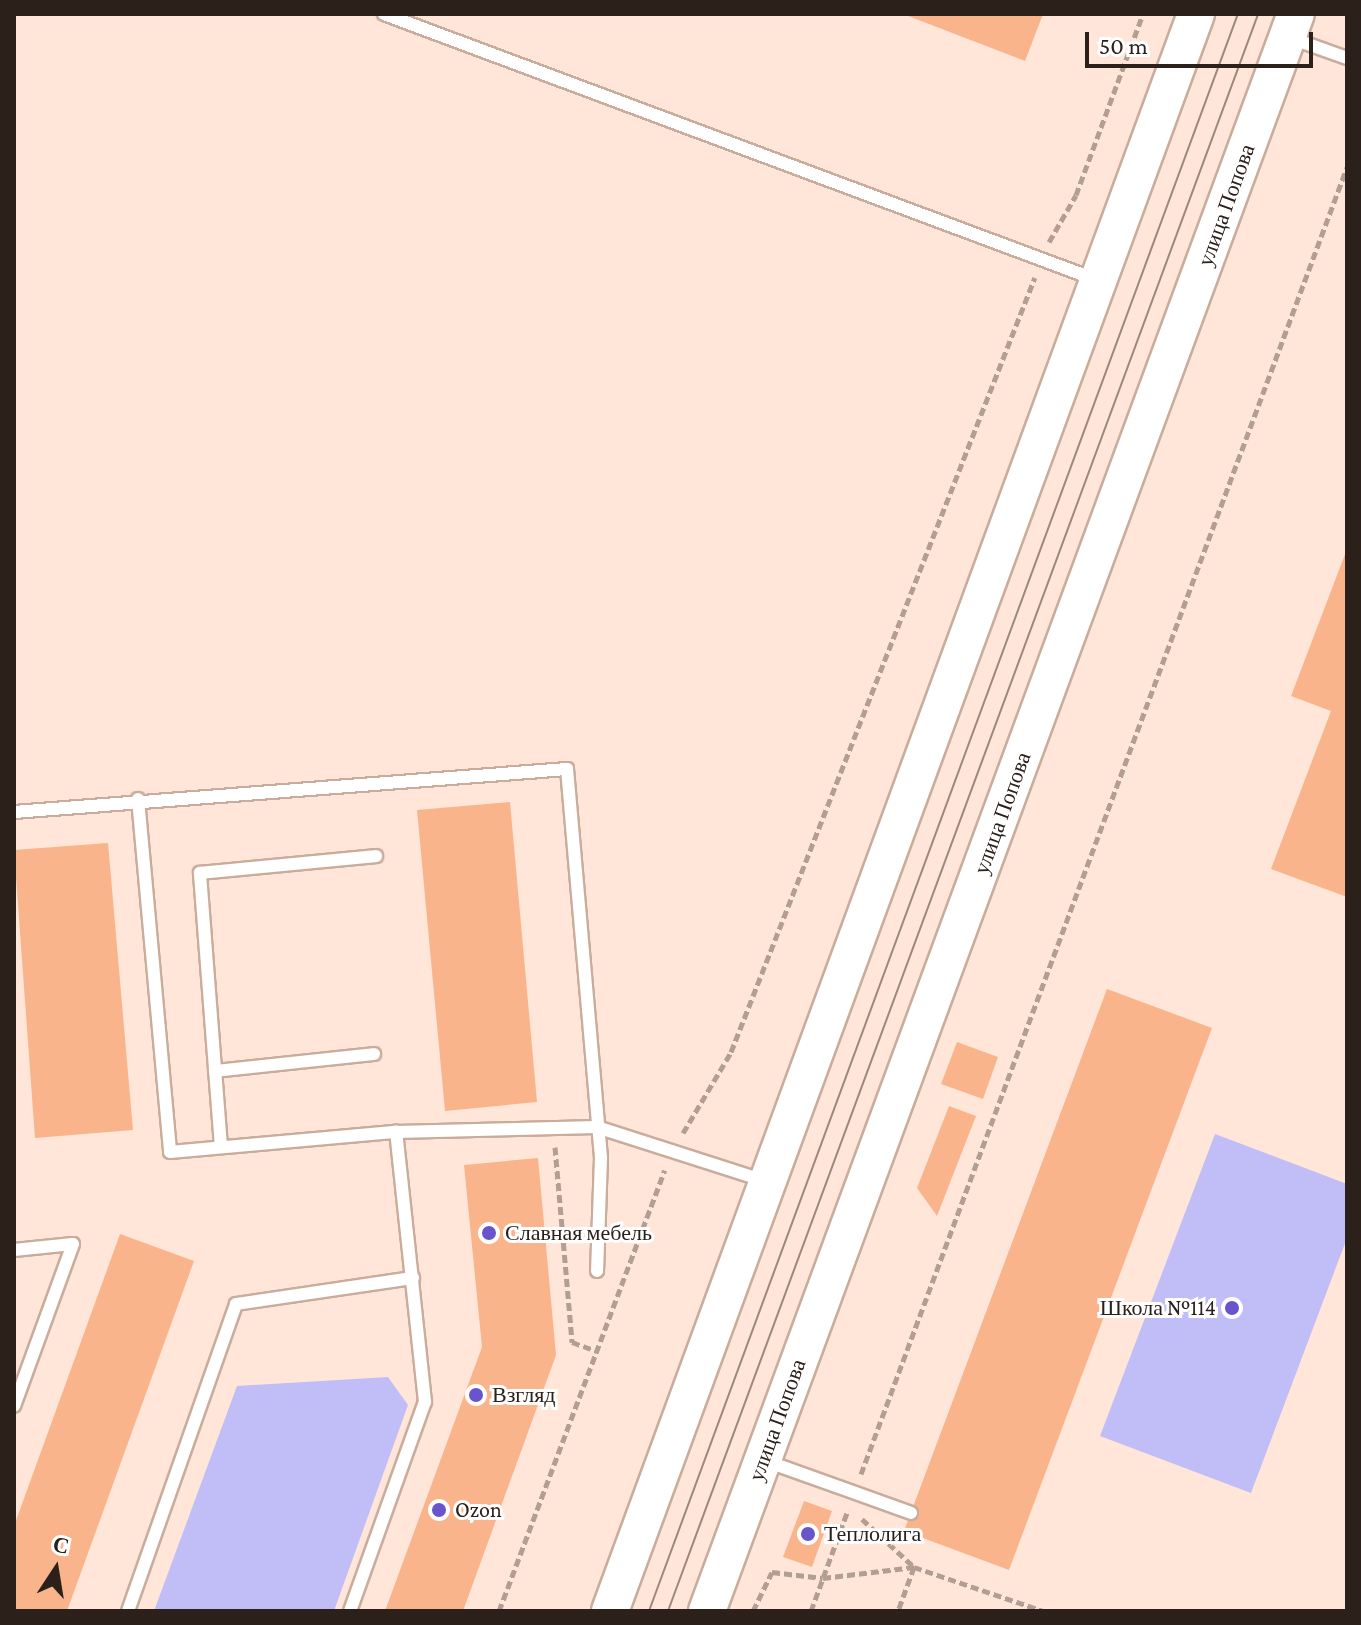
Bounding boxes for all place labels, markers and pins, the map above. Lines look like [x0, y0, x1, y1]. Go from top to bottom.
place label: Славная мебель [505, 1220, 652, 1246]
marker: Славная мебель [480, 1224, 498, 1242]
place label: Школа №114 [1100, 1295, 1216, 1321]
marker: Школа №114 [1223, 1299, 1241, 1317]
place label: Взгляд [492, 1382, 556, 1408]
marker: Взгляд [467, 1386, 485, 1404]
place label: Ozon [455, 1497, 502, 1523]
marker: Ozon [430, 1501, 448, 1519]
place label: Теплолига [824, 1521, 921, 1547]
marker: Теплолига [799, 1525, 817, 1543]

